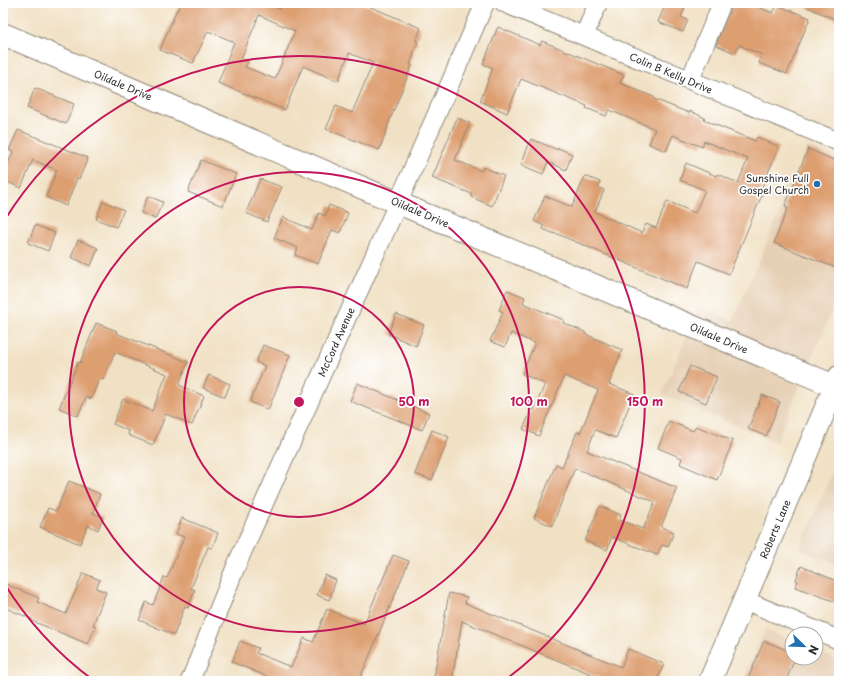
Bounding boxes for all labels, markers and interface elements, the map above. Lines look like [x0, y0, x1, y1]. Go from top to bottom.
street label: Colin B Kelly Drive [627, 48, 715, 97]
street label: Oildale Drive [92, 66, 155, 104]
place label: Sunshine Full Gospel Church [739, 170, 809, 197]
marker: Sunshine Full Gospel Church [812, 179, 822, 189]
street label: Oildale Drive [389, 193, 452, 231]
street label: McCord Avenue [313, 304, 358, 379]
street label: Oildale Drive [688, 319, 751, 357]
text: 50 m [398, 392, 430, 410]
text: 100 m [510, 392, 548, 410]
text: 150 m [627, 392, 663, 410]
centre of rings [292, 395, 306, 409]
street label: Roberts Lane [755, 497, 794, 561]
north arrow [784, 626, 824, 666]
text: N [804, 643, 823, 658]

